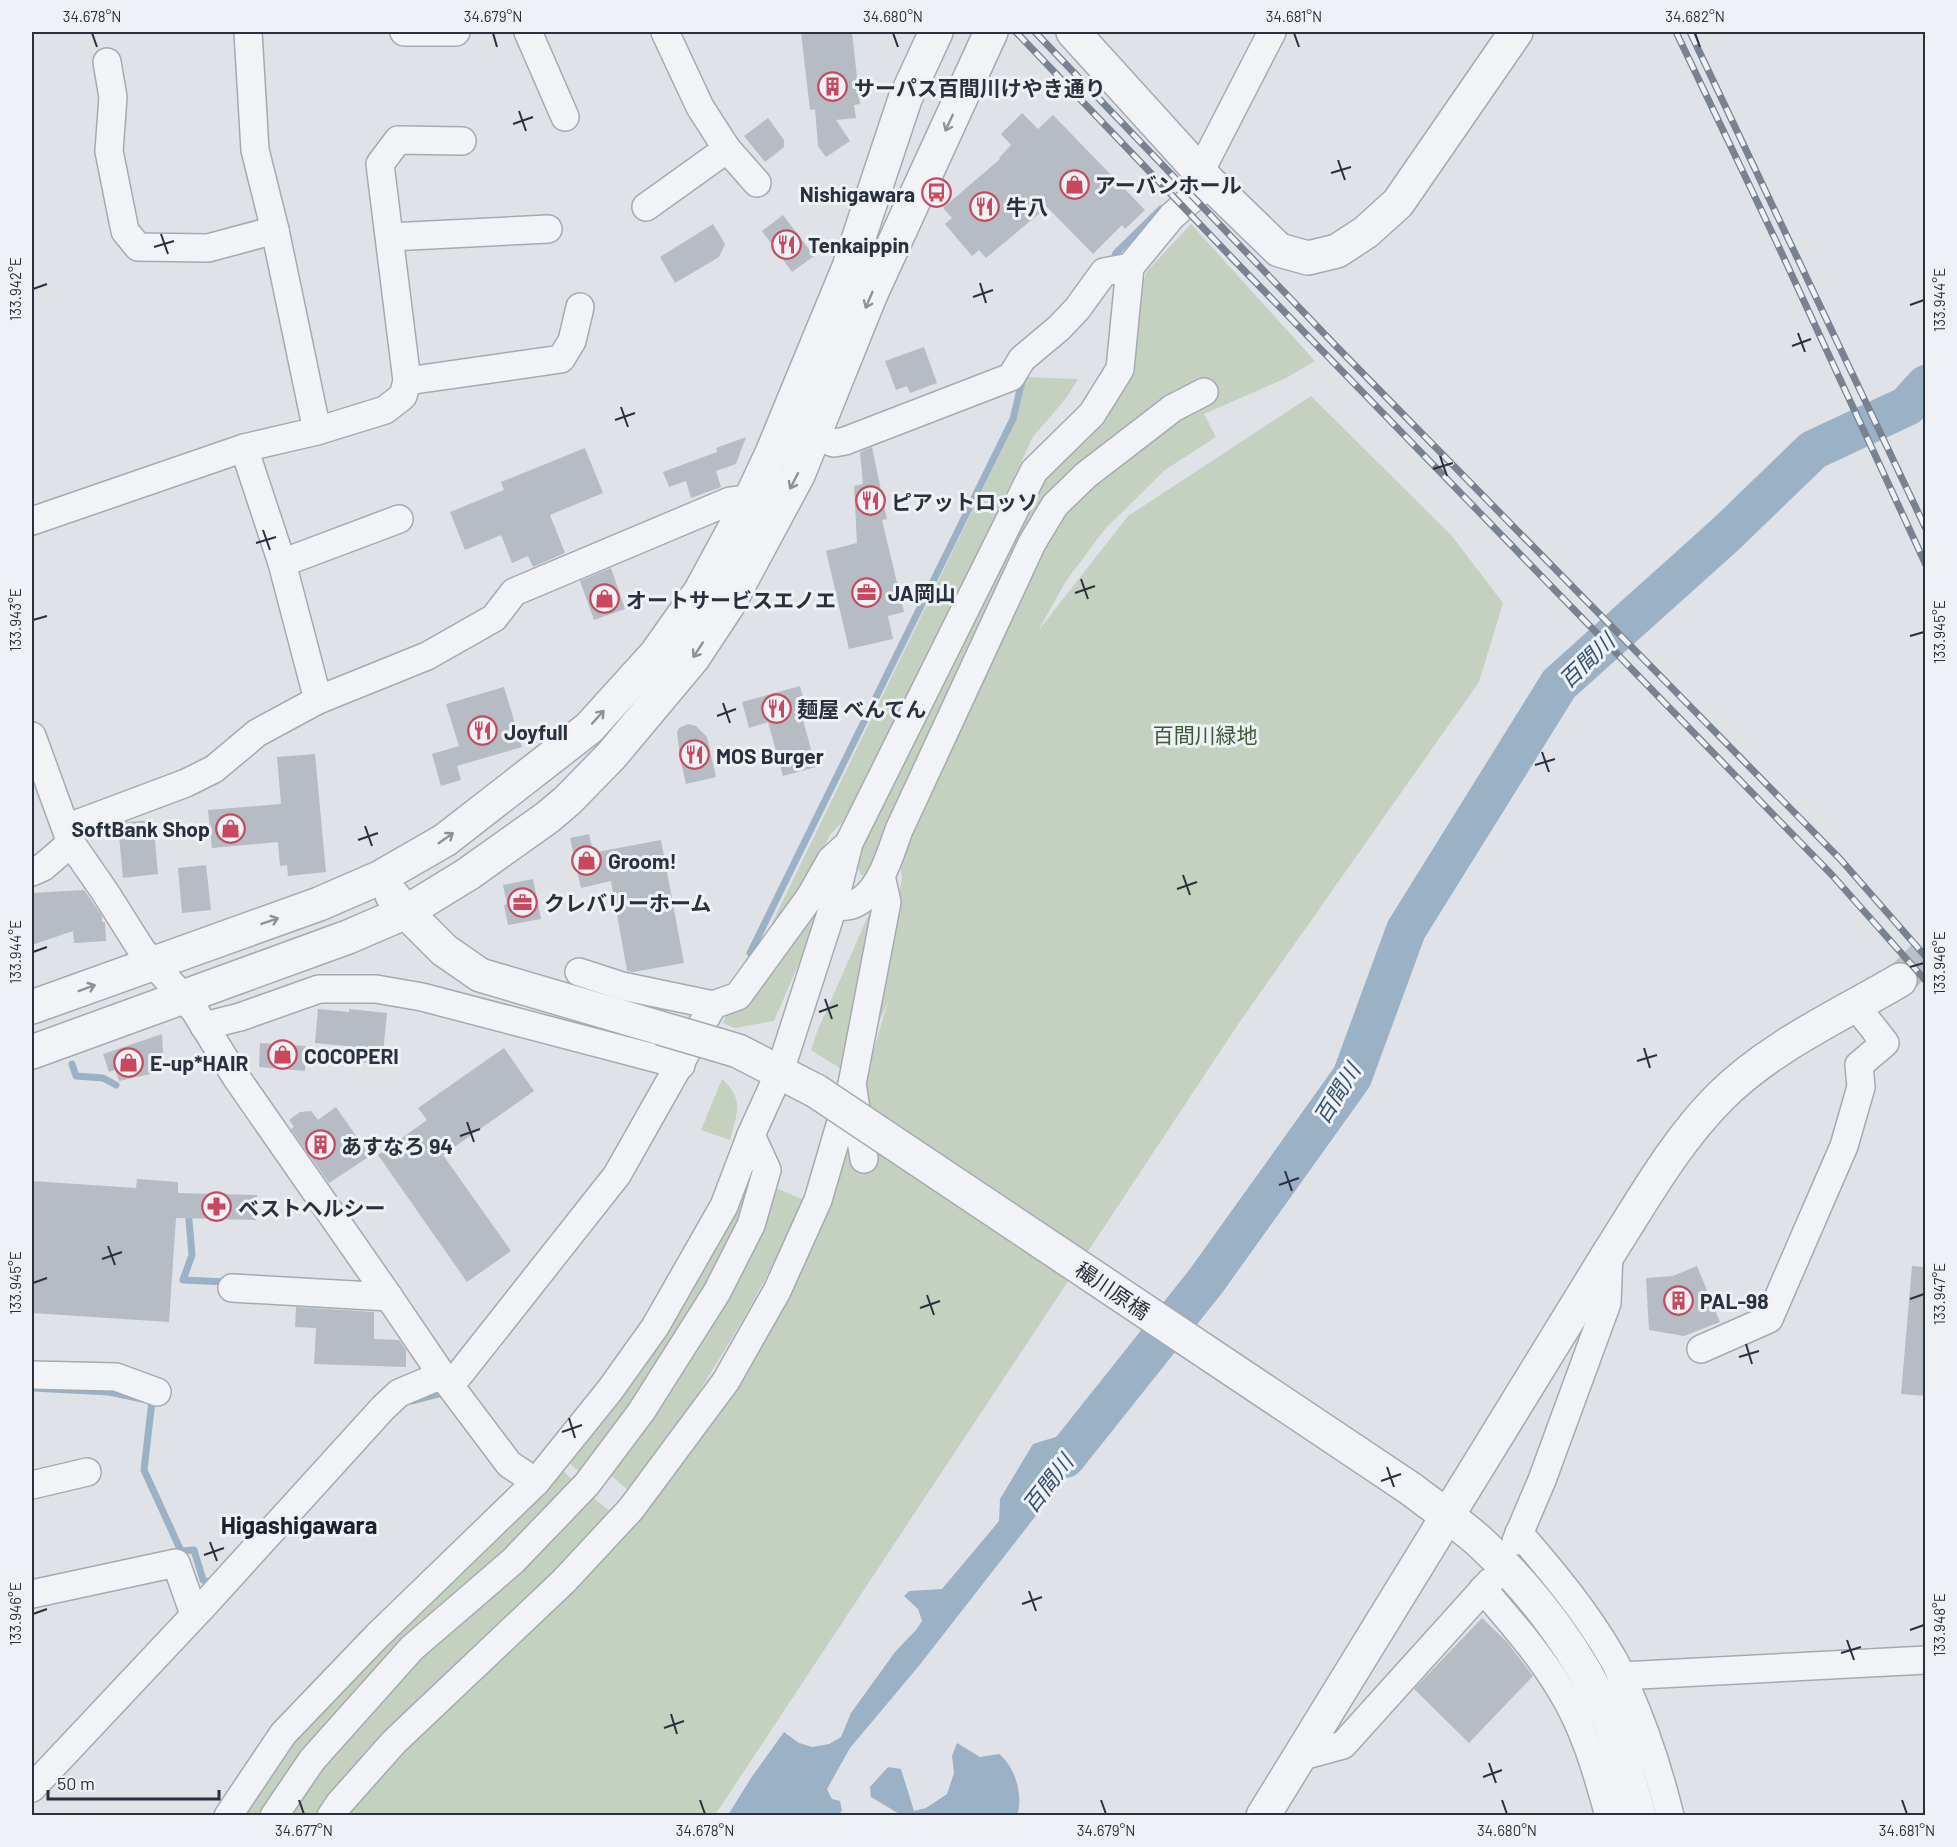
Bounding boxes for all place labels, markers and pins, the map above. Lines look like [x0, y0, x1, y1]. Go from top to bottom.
building icon: サーパス百間川けやき通り [817, 71, 849, 103]
place label: サーパス百間川けやき通り [854, 75, 1106, 100]
shop icon: アーバンホール [1058, 168, 1090, 200]
place label: アーバンホール [1095, 172, 1242, 197]
bus stop icon: Nishigawara [920, 177, 952, 209]
place label: Nishigawara [800, 181, 915, 206]
restaurant icon: 牛八 [969, 190, 1001, 222]
place label: 牛八 [1006, 194, 1048, 219]
restaurant icon: Tenkaippin [771, 228, 803, 260]
place label: Tenkaippin [808, 232, 909, 257]
restaurant icon: ピアットロッソ [854, 485, 886, 517]
place label: ピアットロッソ [891, 489, 1038, 514]
office icon: JA岡山 [851, 576, 883, 608]
place label: JA岡山 [888, 580, 956, 605]
shop icon: オートサービスエノエ [589, 583, 621, 615]
place label: オートサービスエノエ [626, 587, 836, 612]
restaurant icon: 麺屋 べんてん [760, 692, 792, 724]
place label: 麺屋 べんてん [797, 696, 926, 721]
restaurant icon: Joyfull [467, 715, 499, 747]
place label: Joyfull [504, 719, 568, 744]
restaurant icon: MOS Burger [679, 739, 711, 771]
place label: MOS Burger [716, 743, 824, 768]
shop icon: SoftBank Shop [215, 812, 247, 844]
place label: SoftBank Shop [72, 816, 210, 841]
shop icon: Groom! [571, 844, 603, 876]
place label: Groom! [608, 848, 677, 873]
office icon: クレバリーホーム [507, 886, 539, 918]
place label: クレバリーホーム [544, 890, 711, 915]
shop icon: COCOPERI [267, 1039, 299, 1071]
place label: COCOPERI [304, 1043, 399, 1068]
shop icon: E-up*HAIR [113, 1046, 145, 1078]
place label: E-up*HAIR [150, 1050, 248, 1075]
building icon: あすなろ 94 [304, 1129, 336, 1161]
place label: あすなろ 94 [341, 1133, 453, 1158]
pharmacy icon: ベストヘルシー [201, 1191, 233, 1223]
place label: ベストヘルシー [238, 1195, 385, 1220]
building icon: PAL-98 [1663, 1284, 1695, 1316]
place label: PAL-98 [1700, 1288, 1769, 1313]

